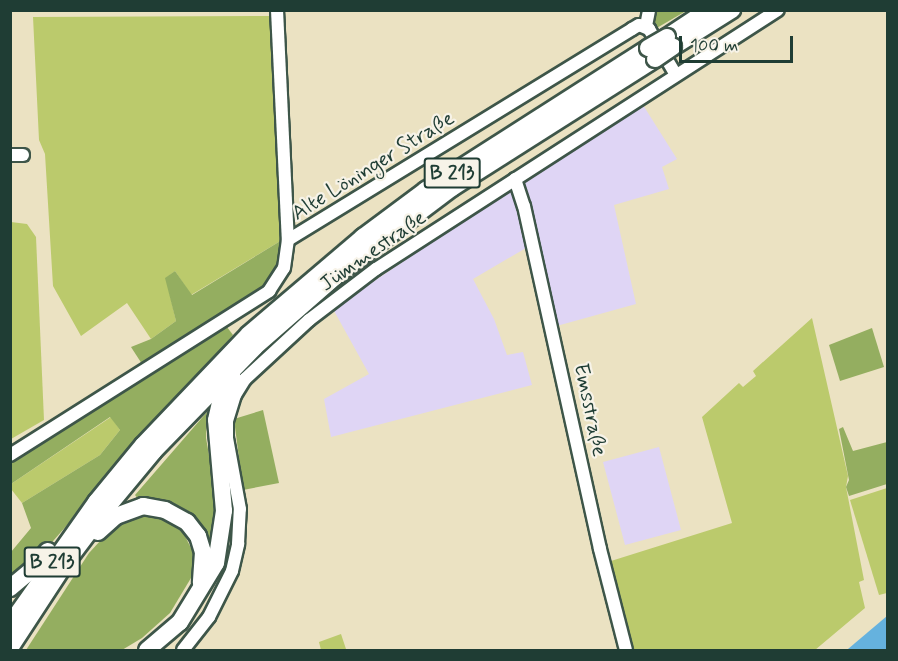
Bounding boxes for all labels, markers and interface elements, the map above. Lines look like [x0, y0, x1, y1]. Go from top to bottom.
scale bar [682, 24, 796, 62]
text: 100 m [690, 34, 738, 58]
street label: Alte Löninger Straße [287, 106, 459, 226]
road number: B 213 [424, 156, 480, 190]
street label: Jümmestraße [315, 205, 431, 297]
street label: Emsstraße [568, 361, 612, 459]
road number: B 213 [23, 545, 80, 579]

